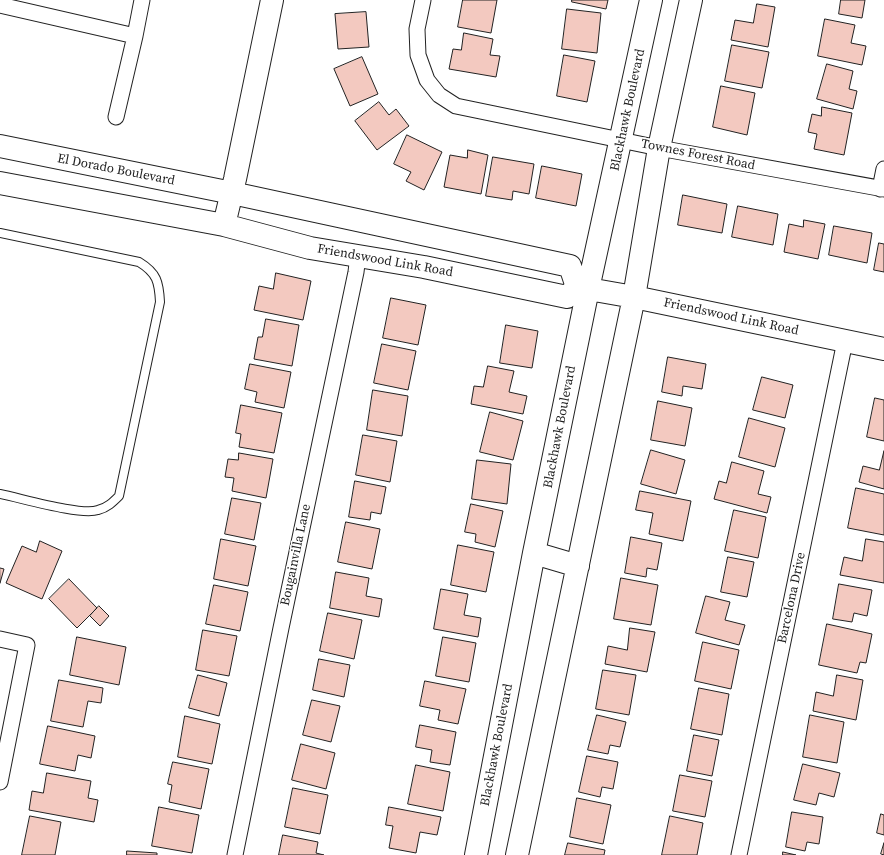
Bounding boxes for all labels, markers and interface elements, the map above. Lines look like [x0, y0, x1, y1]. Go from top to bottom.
street label: Blackhawk Boulevard [607, 47, 649, 173]
street label: Townes Forest Road [640, 136, 756, 174]
street label: El Dorado Boulevard [56, 151, 176, 189]
street label: Friendswood Link Road [316, 241, 454, 281]
street label: Friendswood Link Road [662, 295, 800, 339]
street label: Blackhawk Boulevard [540, 364, 580, 490]
street label: Bougainvilla Lane [278, 503, 314, 607]
street label: Barcelona Drive [775, 551, 809, 645]
street label: Blackhawk Boulevard [477, 682, 517, 808]

